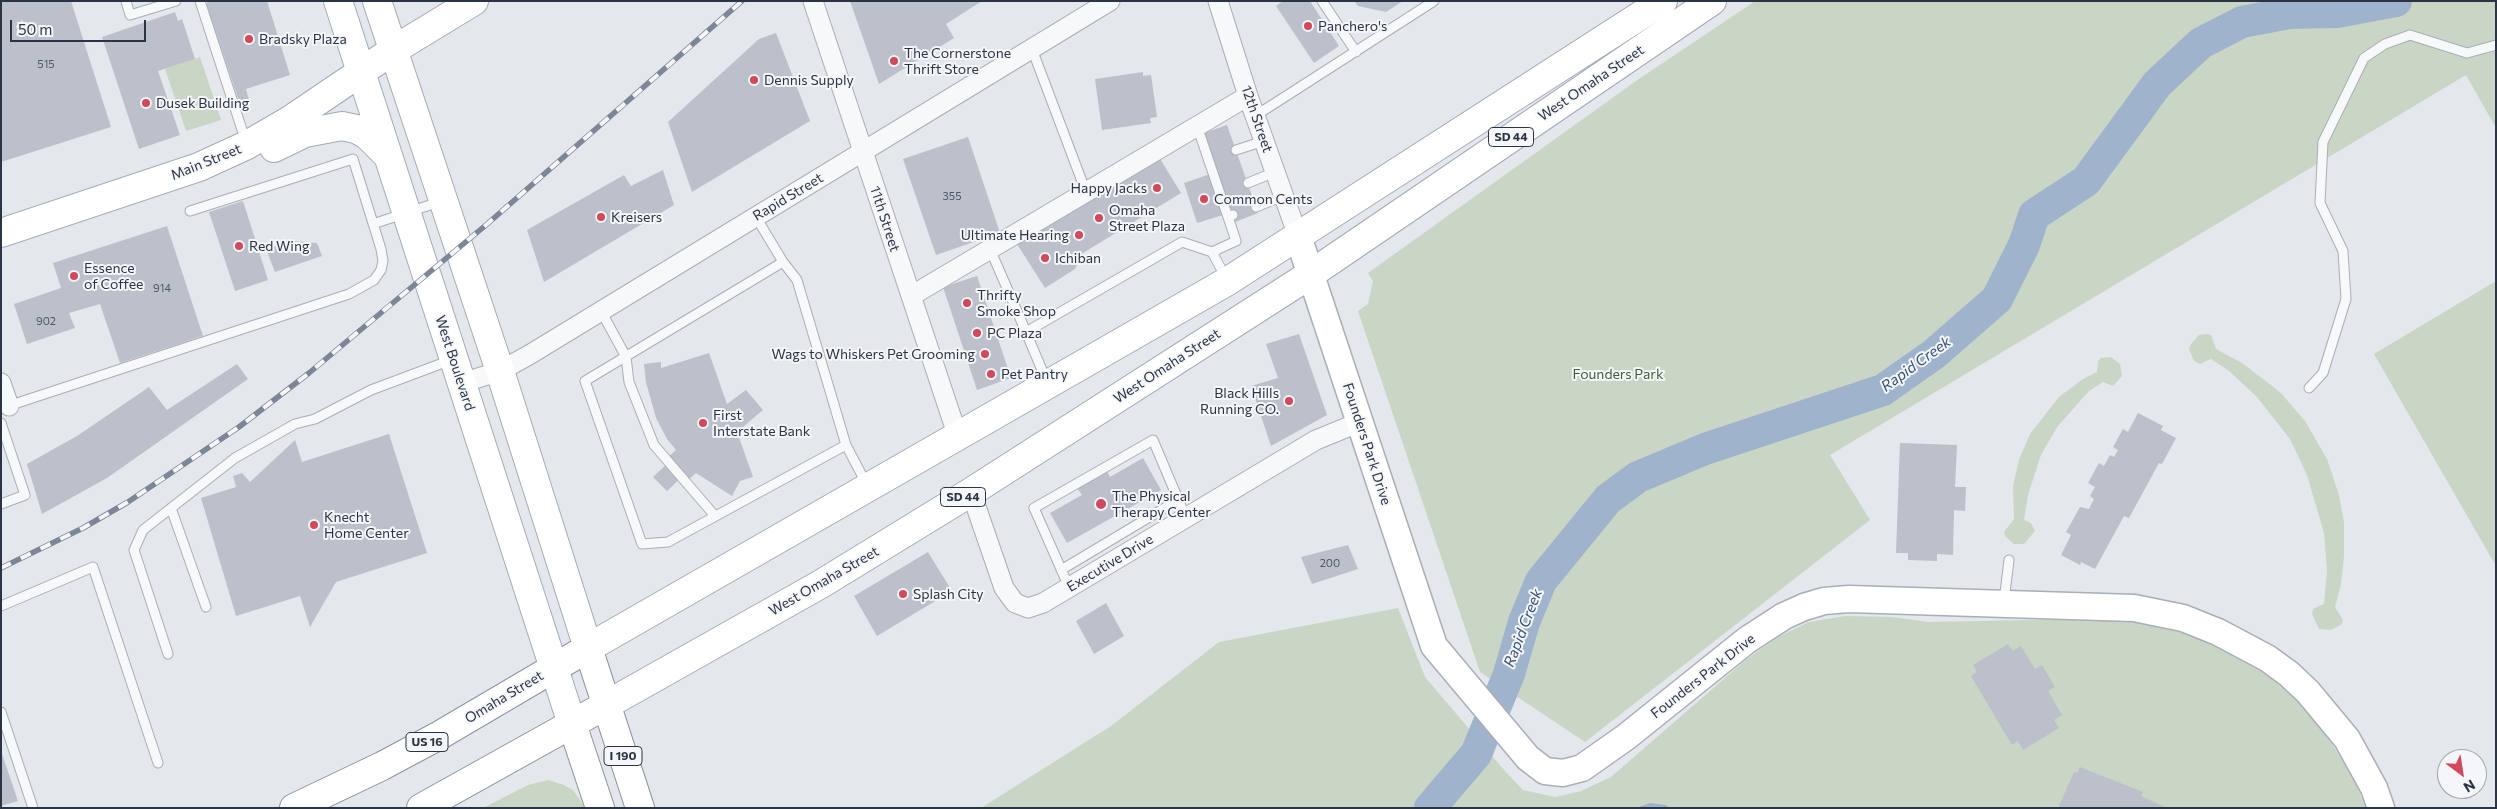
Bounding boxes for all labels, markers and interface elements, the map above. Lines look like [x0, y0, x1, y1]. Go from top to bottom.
scale bar [12, 10, 149, 42]
place label: Panchero's [1318, 18, 1387, 34]
text: 50 m [18, 20, 52, 38]
marker: Panchero's [1302, 20, 1314, 32]
place label: Bradsky Plaza [259, 31, 347, 47]
marker: Bradsky Plaza [243, 33, 255, 45]
street label: West Omaha Street [1535, 41, 1647, 125]
place label: The Cornerstone Thrift Store [904, 45, 1011, 78]
marker: The Cornerstone Thrift Store [888, 55, 900, 67]
house number: 515 [37, 57, 55, 71]
place label: Dennis Supply [764, 72, 854, 88]
marker: Dennis Supply [748, 74, 760, 86]
street label: 12th Street [1238, 83, 1276, 155]
place label: Dusek Building [156, 95, 249, 111]
marker: Dusek Building [140, 97, 152, 109]
road number: SD 44 [1488, 128, 1534, 146]
street label: Main Street [168, 140, 244, 184]
street label: Rapid Street [750, 169, 826, 225]
place label: Happy Jacks [1071, 180, 1147, 196]
marker: Happy Jacks [1151, 182, 1163, 194]
street label: 11th Street [867, 184, 903, 254]
house number: 355 [943, 189, 961, 203]
place label: Common Cents [1214, 191, 1313, 207]
marker: Common Cents [1198, 193, 1210, 205]
place label: Omaha Street Plaza [1109, 202, 1185, 234]
place label: Kreisers [611, 209, 662, 225]
marker: Kreisers [595, 211, 607, 223]
marker: Omaha Street Plaza [1093, 212, 1105, 224]
place label: Ultimate Hearing [961, 227, 1069, 243]
marker: Ultimate Hearing [1073, 229, 1085, 241]
place label: Red Wing [249, 238, 310, 254]
marker: Red Wing [233, 240, 245, 252]
place label: Ichiban [1055, 250, 1101, 266]
marker: Ichiban [1039, 252, 1051, 264]
place label: Essence of Coffee [84, 260, 143, 292]
marker: Essence of Coffee [68, 270, 80, 282]
house number: 914 [153, 281, 171, 295]
place label: Thrifty Smoke Shop [977, 287, 1056, 320]
marker: Thrifty Smoke Shop [961, 297, 973, 309]
street label: West Boulevard [432, 313, 478, 413]
house number: 902 [36, 314, 56, 328]
place label: PC Plaza [987, 325, 1042, 341]
street label: West Omaha Street [1110, 325, 1224, 407]
marker: PC Plaza [971, 327, 983, 339]
water label: Rapid Creek [1878, 333, 1954, 395]
place label: Wags to Whiskers Pet Grooming [771, 346, 975, 362]
marker: Wags to Whiskers Pet Grooming [979, 348, 991, 360]
place label: Pet Pantry [1001, 366, 1068, 382]
park label: Founders Park [1572, 366, 1664, 382]
marker: Pet Pantry [985, 368, 997, 380]
street label: Founders Park Drive [1339, 381, 1395, 507]
place label: Black Hills Running CO. [1200, 385, 1279, 418]
marker: Black Hills Running CO. [1283, 395, 1295, 407]
place label: First Interstate Bank [713, 407, 810, 440]
marker: First Interstate Bank [697, 417, 709, 429]
road number: SD 44 [940, 488, 986, 507]
place label: The Physical Therapy Center [1112, 488, 1211, 520]
marker: The Physical Therapy Center [1094, 497, 1108, 511]
place label: Knecht Home Center [324, 509, 409, 542]
marker: Knecht Home Center [308, 519, 320, 531]
street label: Executive Drive [1064, 531, 1156, 595]
street label: West Omaha Street [766, 543, 882, 619]
house number: 200 [1320, 556, 1340, 570]
place label: Splash City [913, 586, 984, 602]
water label: Rapid Creek [1500, 586, 1546, 670]
marker: Splash City [897, 588, 909, 600]
street label: Founders Park Drive [1648, 630, 1758, 722]
street label: Omaha Street [462, 667, 546, 727]
road number: US 16 [406, 732, 448, 752]
road number: I 190 [604, 746, 642, 766]
north arrow [2437, 749, 2487, 799]
text: N [2461, 776, 2478, 796]

